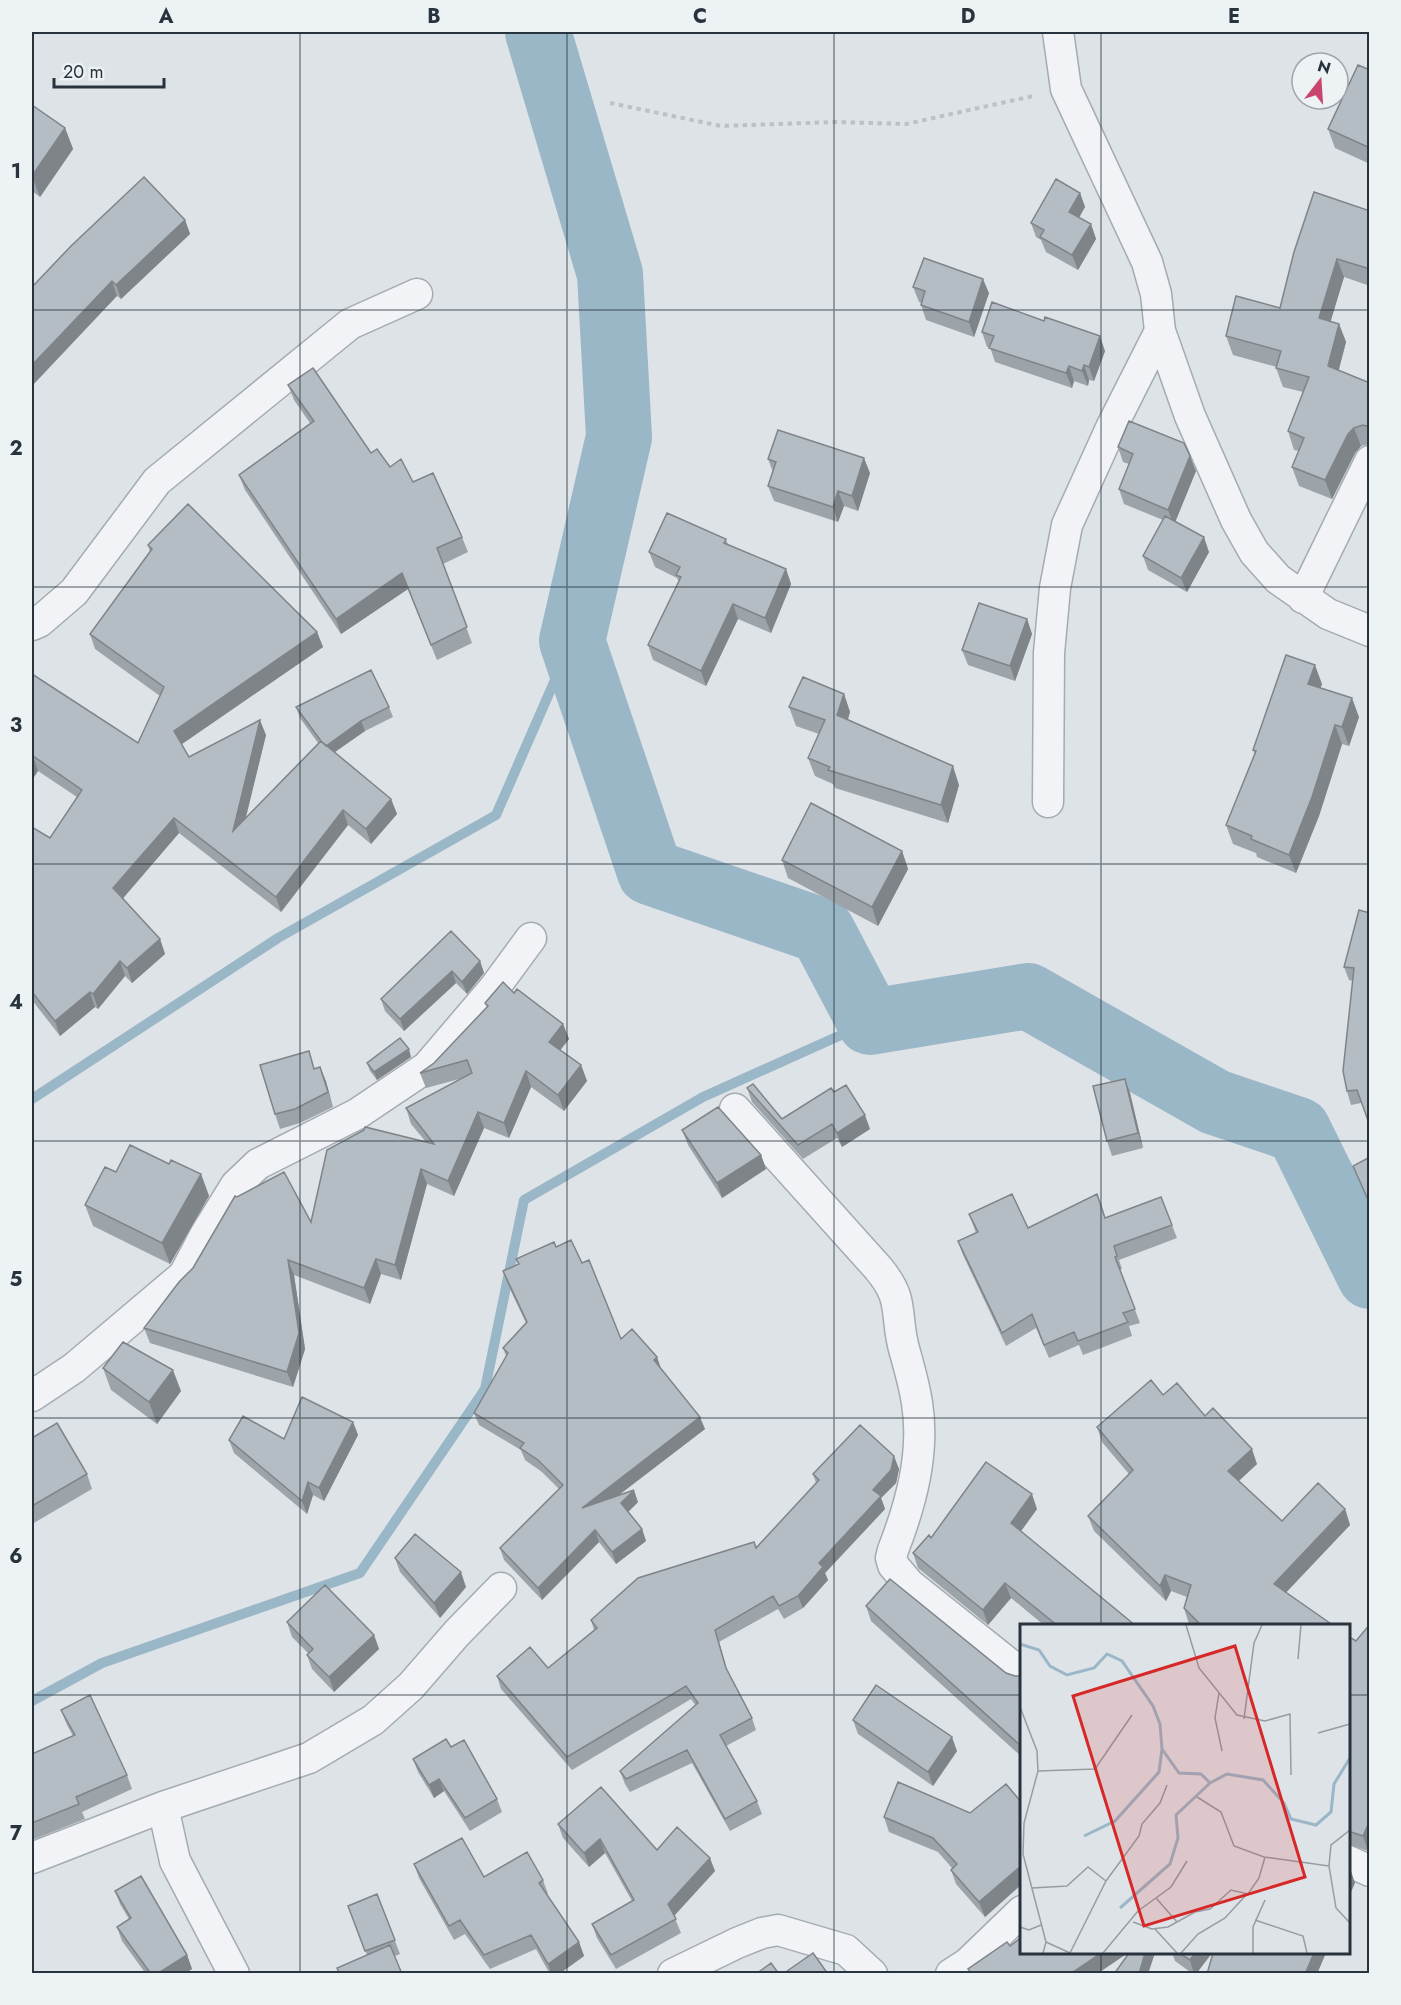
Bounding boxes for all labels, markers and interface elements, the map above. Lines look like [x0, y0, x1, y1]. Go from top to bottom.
text: A [158, 2, 174, 31]
text: B [427, 2, 441, 31]
text: C [693, 2, 707, 31]
text: D [961, 2, 975, 31]
text: E [1228, 2, 1240, 31]
scale bar [54, 51, 164, 89]
north arrow [1290, 51, 1350, 111]
text: N [1315, 54, 1334, 80]
text: 20 m [63, 59, 103, 85]
text: 1 [11, 157, 21, 186]
text: 2 [9, 434, 23, 463]
text: 3 [10, 711, 22, 740]
text: 4 [9, 988, 23, 1017]
text: 5 [10, 1265, 23, 1294]
text: 6 [9, 1542, 23, 1571]
inset map [1020, 1624, 1350, 1954]
text: 7 [10, 1819, 23, 1848]

